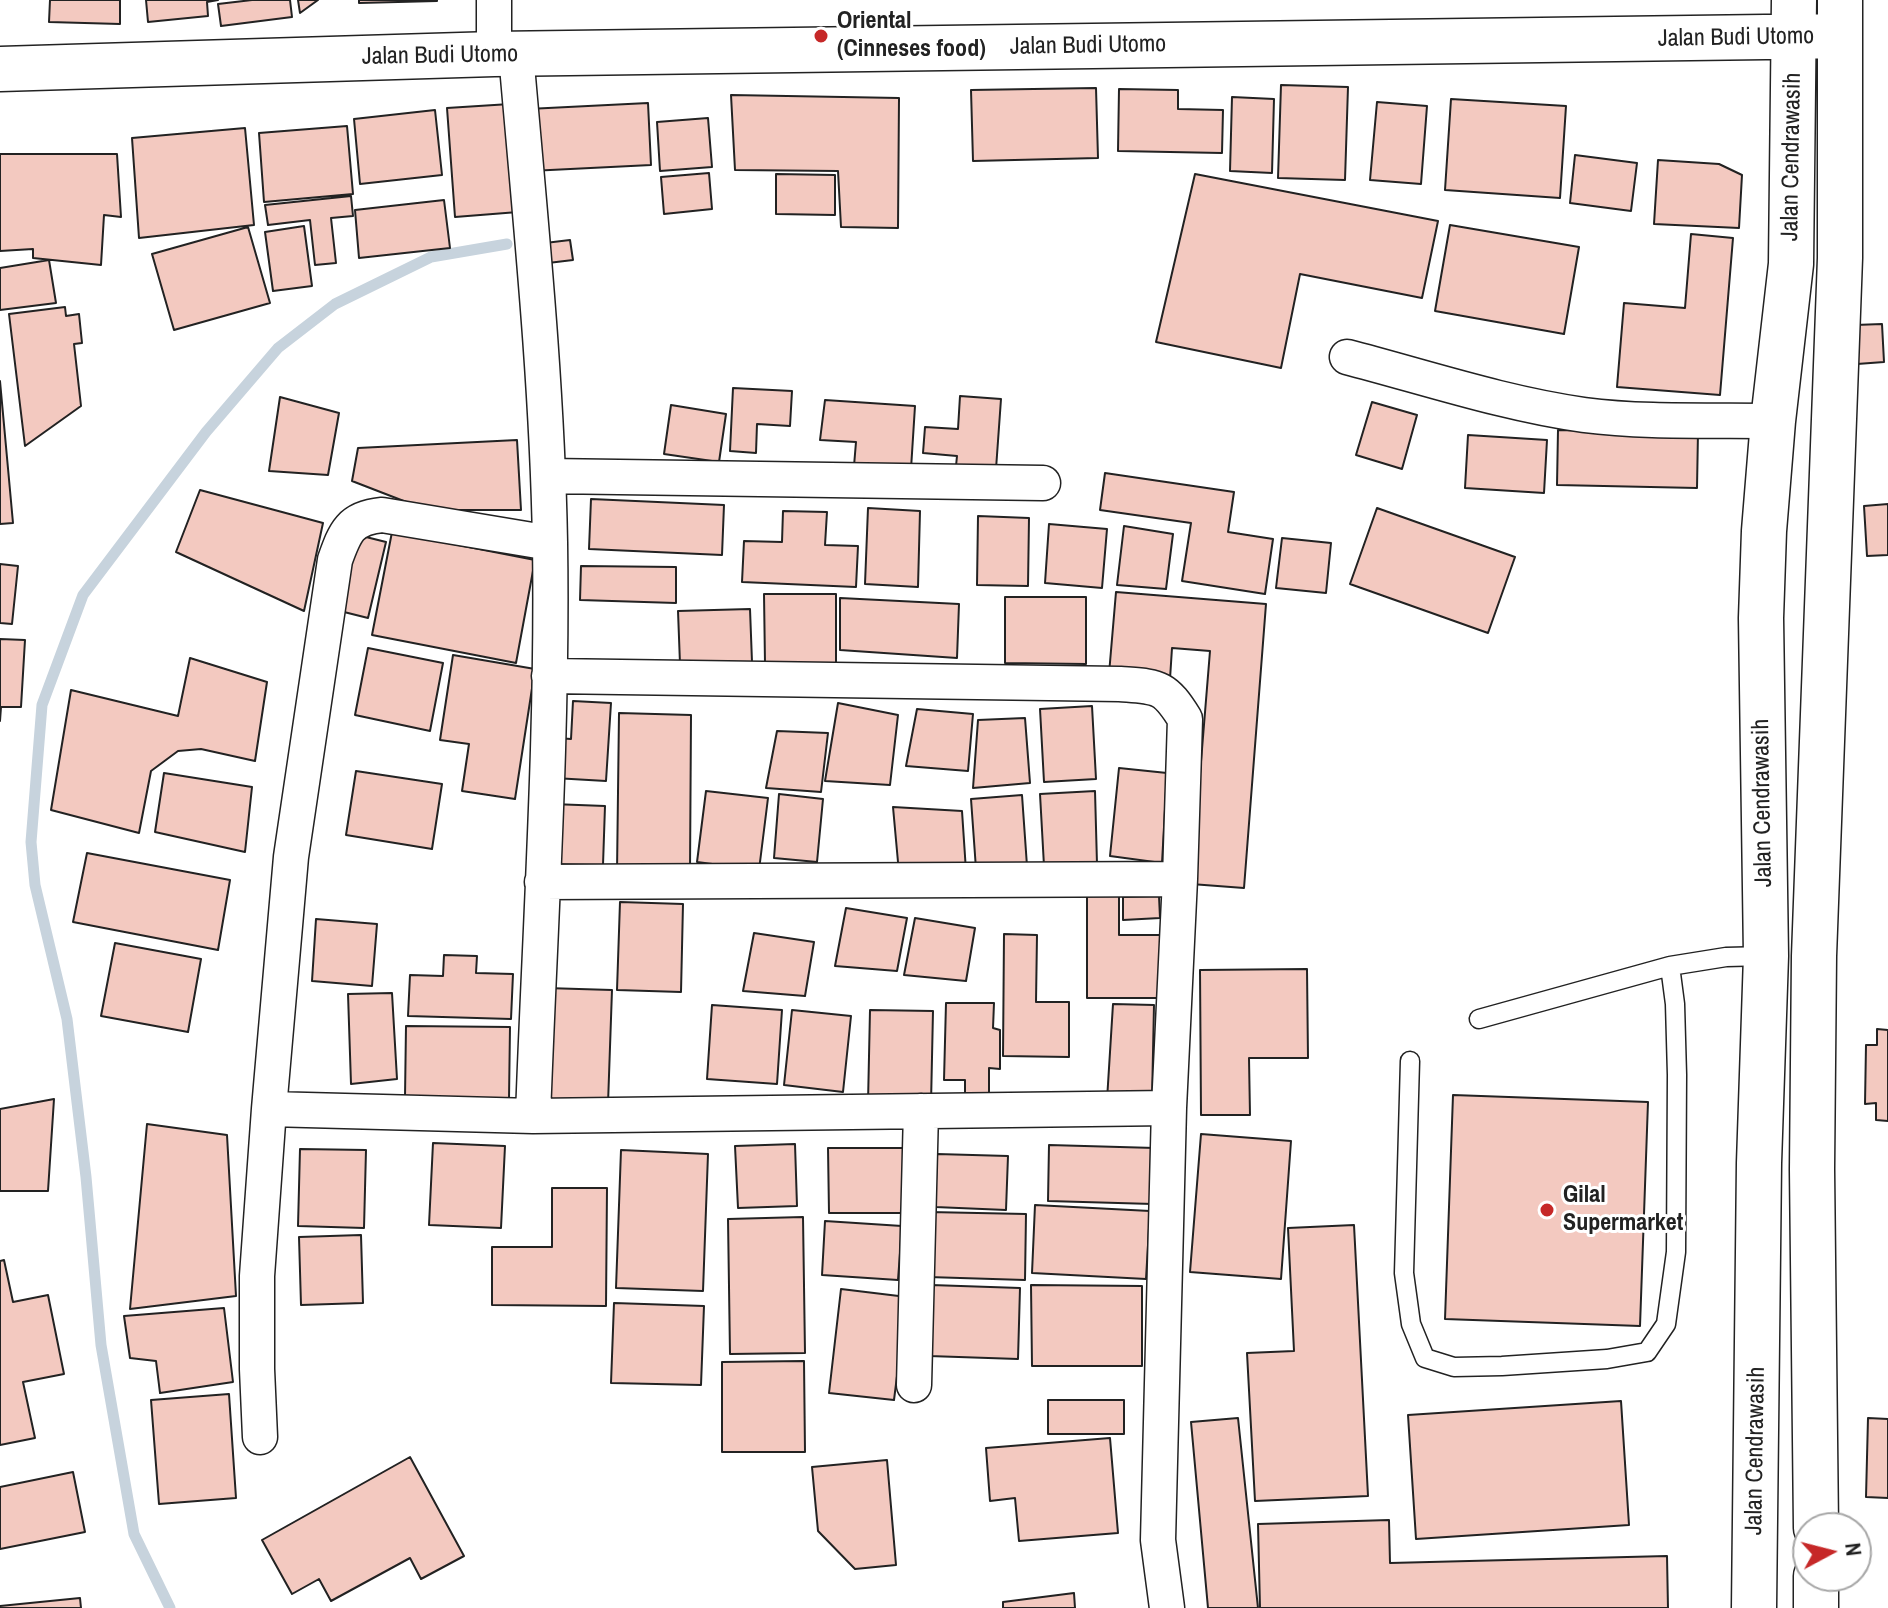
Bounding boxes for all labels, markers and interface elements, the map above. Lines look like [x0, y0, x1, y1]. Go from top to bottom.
place label: Oriental (Cinneses food) [837, 8, 986, 64]
street label: Jalan Budi Utomo [1658, 22, 1814, 54]
marker: Oriental (Cinneses food) [812, 27, 830, 45]
street label: Jalan Budi Utomo [1010, 30, 1166, 62]
street label: Jalan Budi Utomo [362, 40, 518, 72]
street label: Jalan Cendrawasih [1776, 73, 1808, 241]
street label: Jalan Cendrawasih [1747, 719, 1779, 887]
place label: Gilal Supermarket [1563, 1182, 1683, 1238]
marker: Gilal Supermarket [1538, 1201, 1556, 1219]
street label: Jalan Cendrawasih [1740, 1367, 1772, 1535]
north arrow [1792, 1512, 1872, 1592]
text: N [1838, 1541, 1870, 1558]

